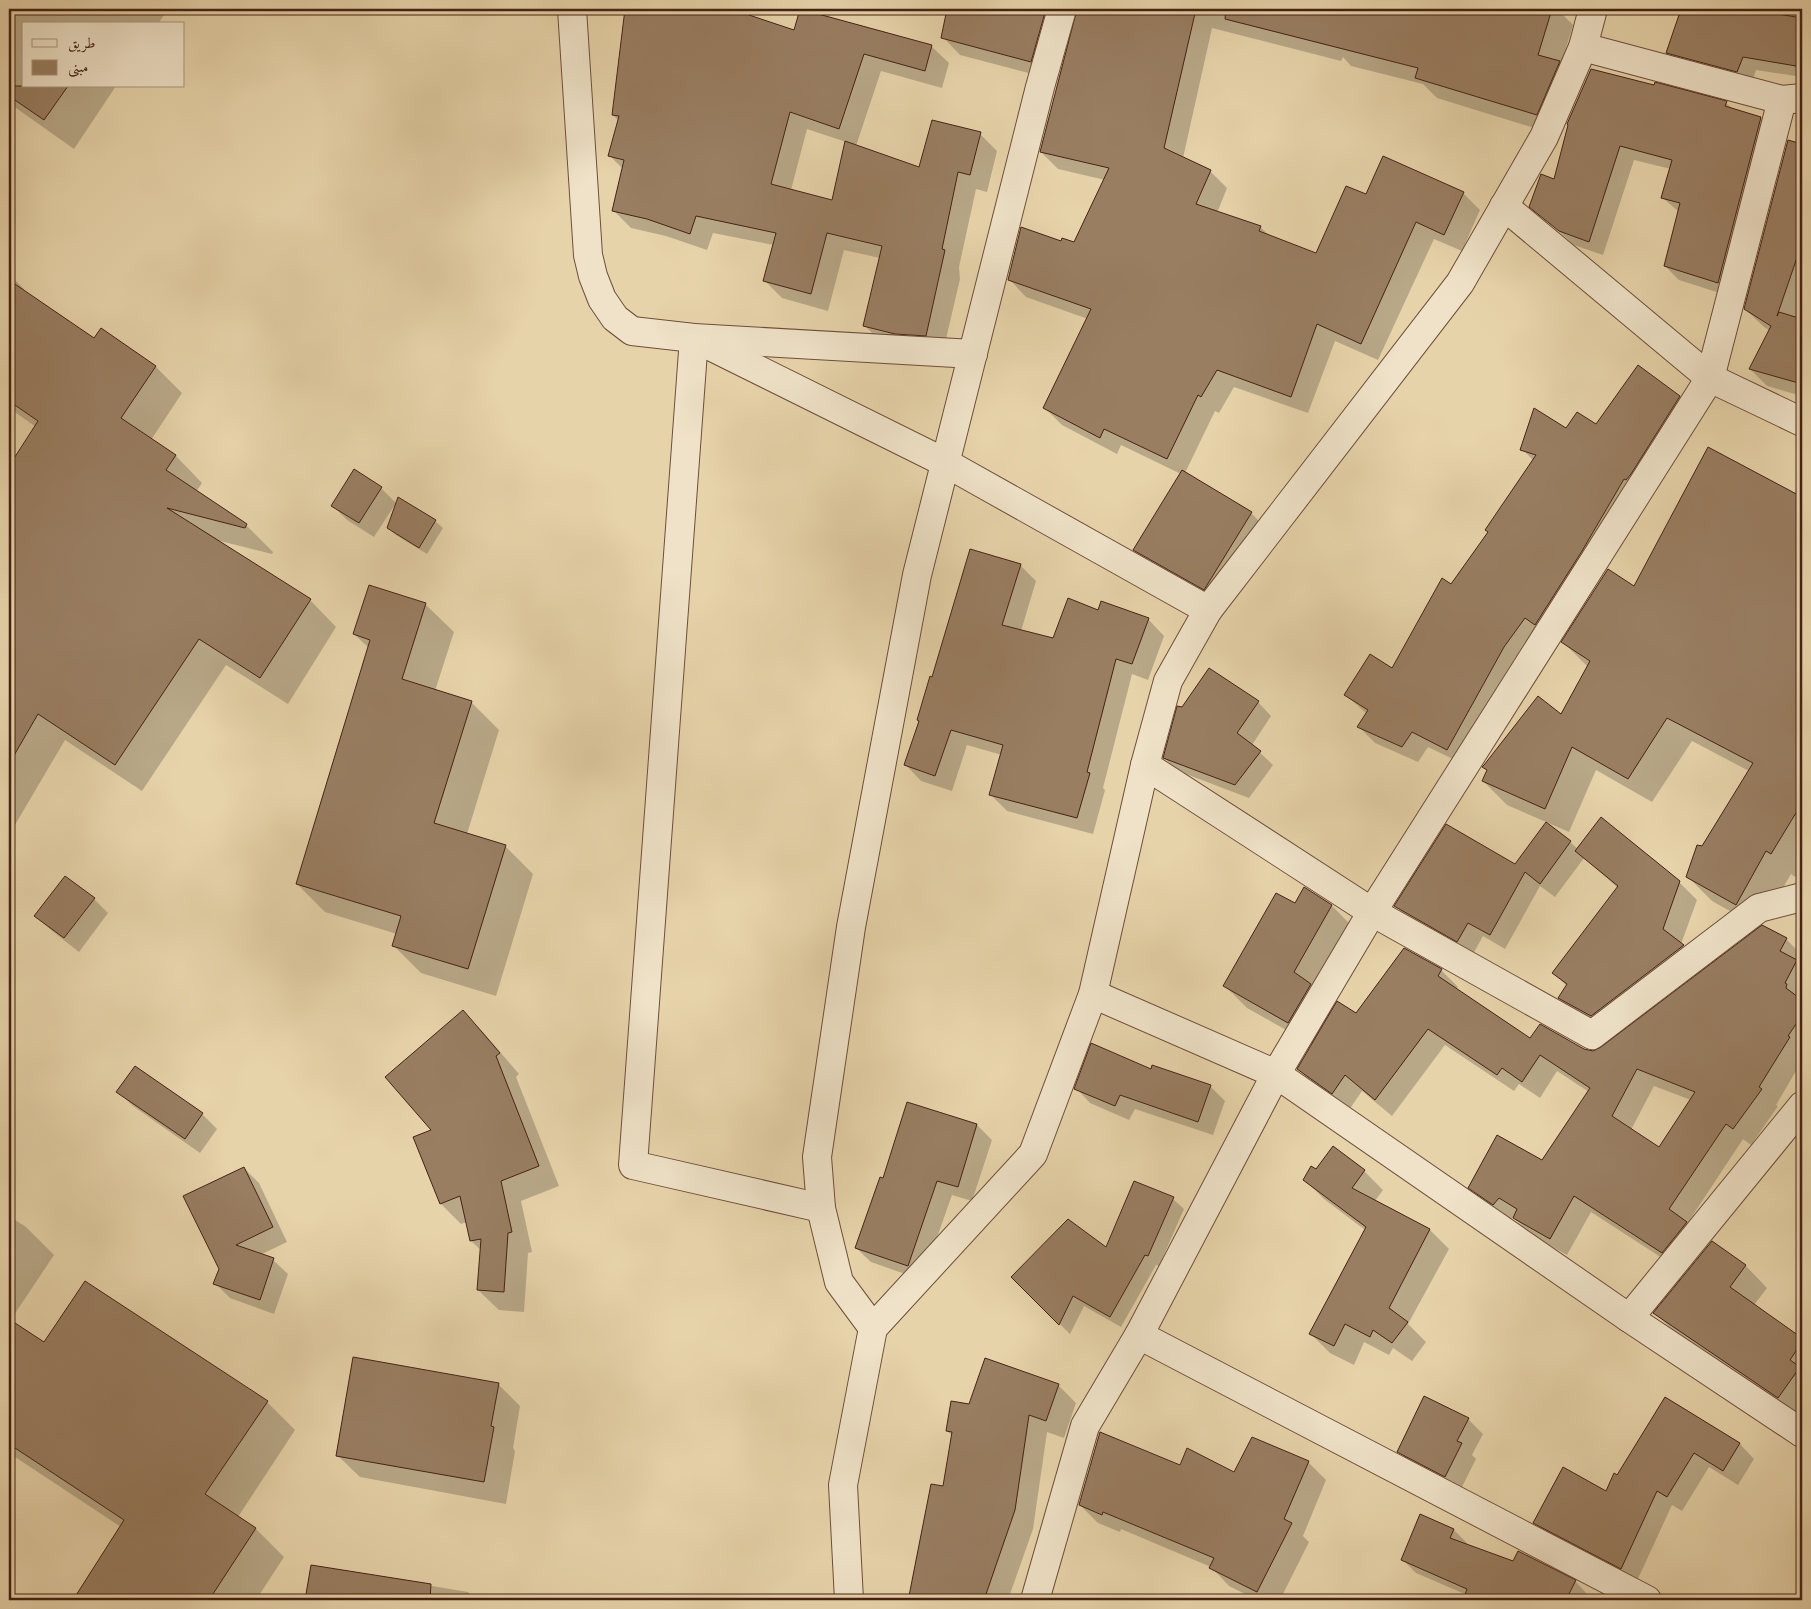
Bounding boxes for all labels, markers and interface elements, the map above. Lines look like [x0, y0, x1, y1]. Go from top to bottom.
legend [22, 22, 185, 88]
text: طريق [68, 34, 95, 55]
text: مبنى [68, 58, 88, 79]

